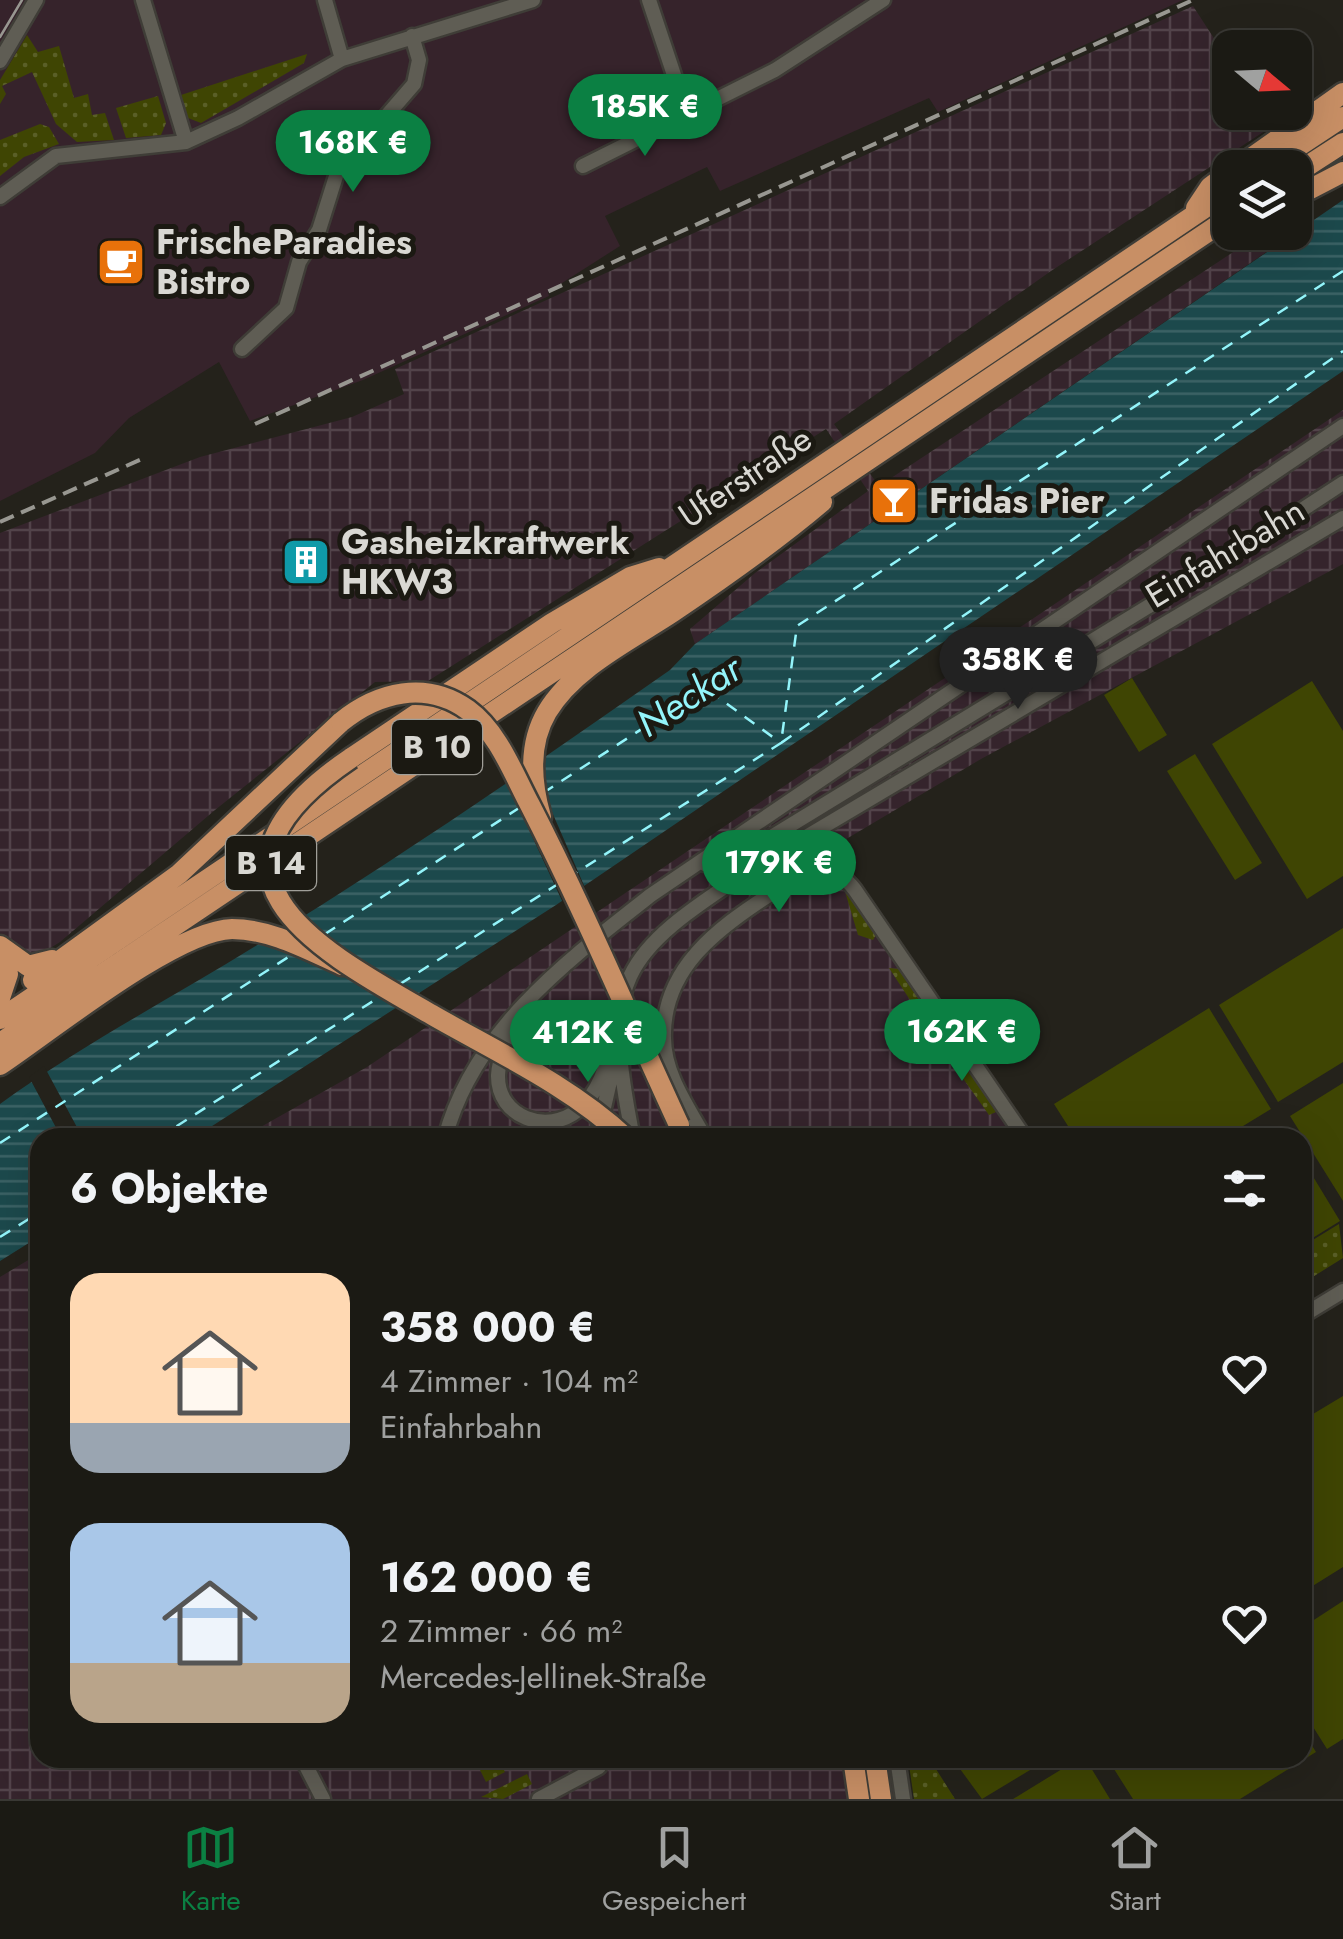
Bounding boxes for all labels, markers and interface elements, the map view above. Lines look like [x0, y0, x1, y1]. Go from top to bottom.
north arrow [1212, 30, 1312, 130]
map controls [1212, 30, 1312, 250]
pin: 185K € [564, 74, 726, 159]
text: 185K € [590, 83, 700, 129]
pin: 168K € [272, 110, 434, 195]
text: 168K € [298, 119, 408, 165]
button: layers [1212, 150, 1312, 250]
place label: FrischeParadies Bistro [156, 217, 412, 307]
cafe icon: FrischeParadies Bistro [95, 236, 147, 288]
street label: Uferstraße [668, 414, 822, 540]
bar icon: Fridas Pier [868, 475, 920, 527]
place label: Fridas Pier [929, 476, 1105, 526]
street label: Einfahrbahn [1136, 486, 1314, 620]
place label: Gasheizkraftwerk HKW3 [341, 517, 630, 607]
building icon: Gasheizkraftwerk HKW3 [280, 536, 332, 588]
pin: 358K € [937, 627, 1099, 712]
text: 358K € [961, 636, 1075, 682]
water label: Neckar [625, 640, 754, 750]
road number: B 10 [392, 720, 482, 774]
pin: 179K € [698, 830, 860, 915]
road number: B 14 [226, 836, 316, 890]
text: 179K € [724, 839, 834, 885]
pin: 162K € [881, 999, 1043, 1084]
pin: 412K € [507, 1000, 669, 1085]
text: 162K € [906, 1008, 1018, 1054]
text: 412K € [532, 1009, 644, 1055]
text: 6 Objekte [70, 1158, 268, 1219]
icon: filters [1217, 1161, 1272, 1216]
text: 358 000 € [380, 1297, 596, 1358]
icon: home [150, 1313, 270, 1433]
icon: heart [1217, 1346, 1272, 1401]
text: 4 Zimmer · 104 m² [380, 1358, 638, 1404]
text: Einfahrbahn [380, 1404, 542, 1450]
text: 162 000 € [380, 1547, 593, 1608]
icon: home [150, 1563, 270, 1683]
icon: heart [1217, 1596, 1272, 1651]
text: 2 Zimmer · 66 m² [380, 1608, 622, 1654]
text: Mercedes-Jellinek-Straße [380, 1654, 706, 1700]
tab: Karte [181, 1820, 241, 1921]
tab: Gespeichert [602, 1820, 746, 1921]
tab: Start [1107, 1820, 1162, 1921]

